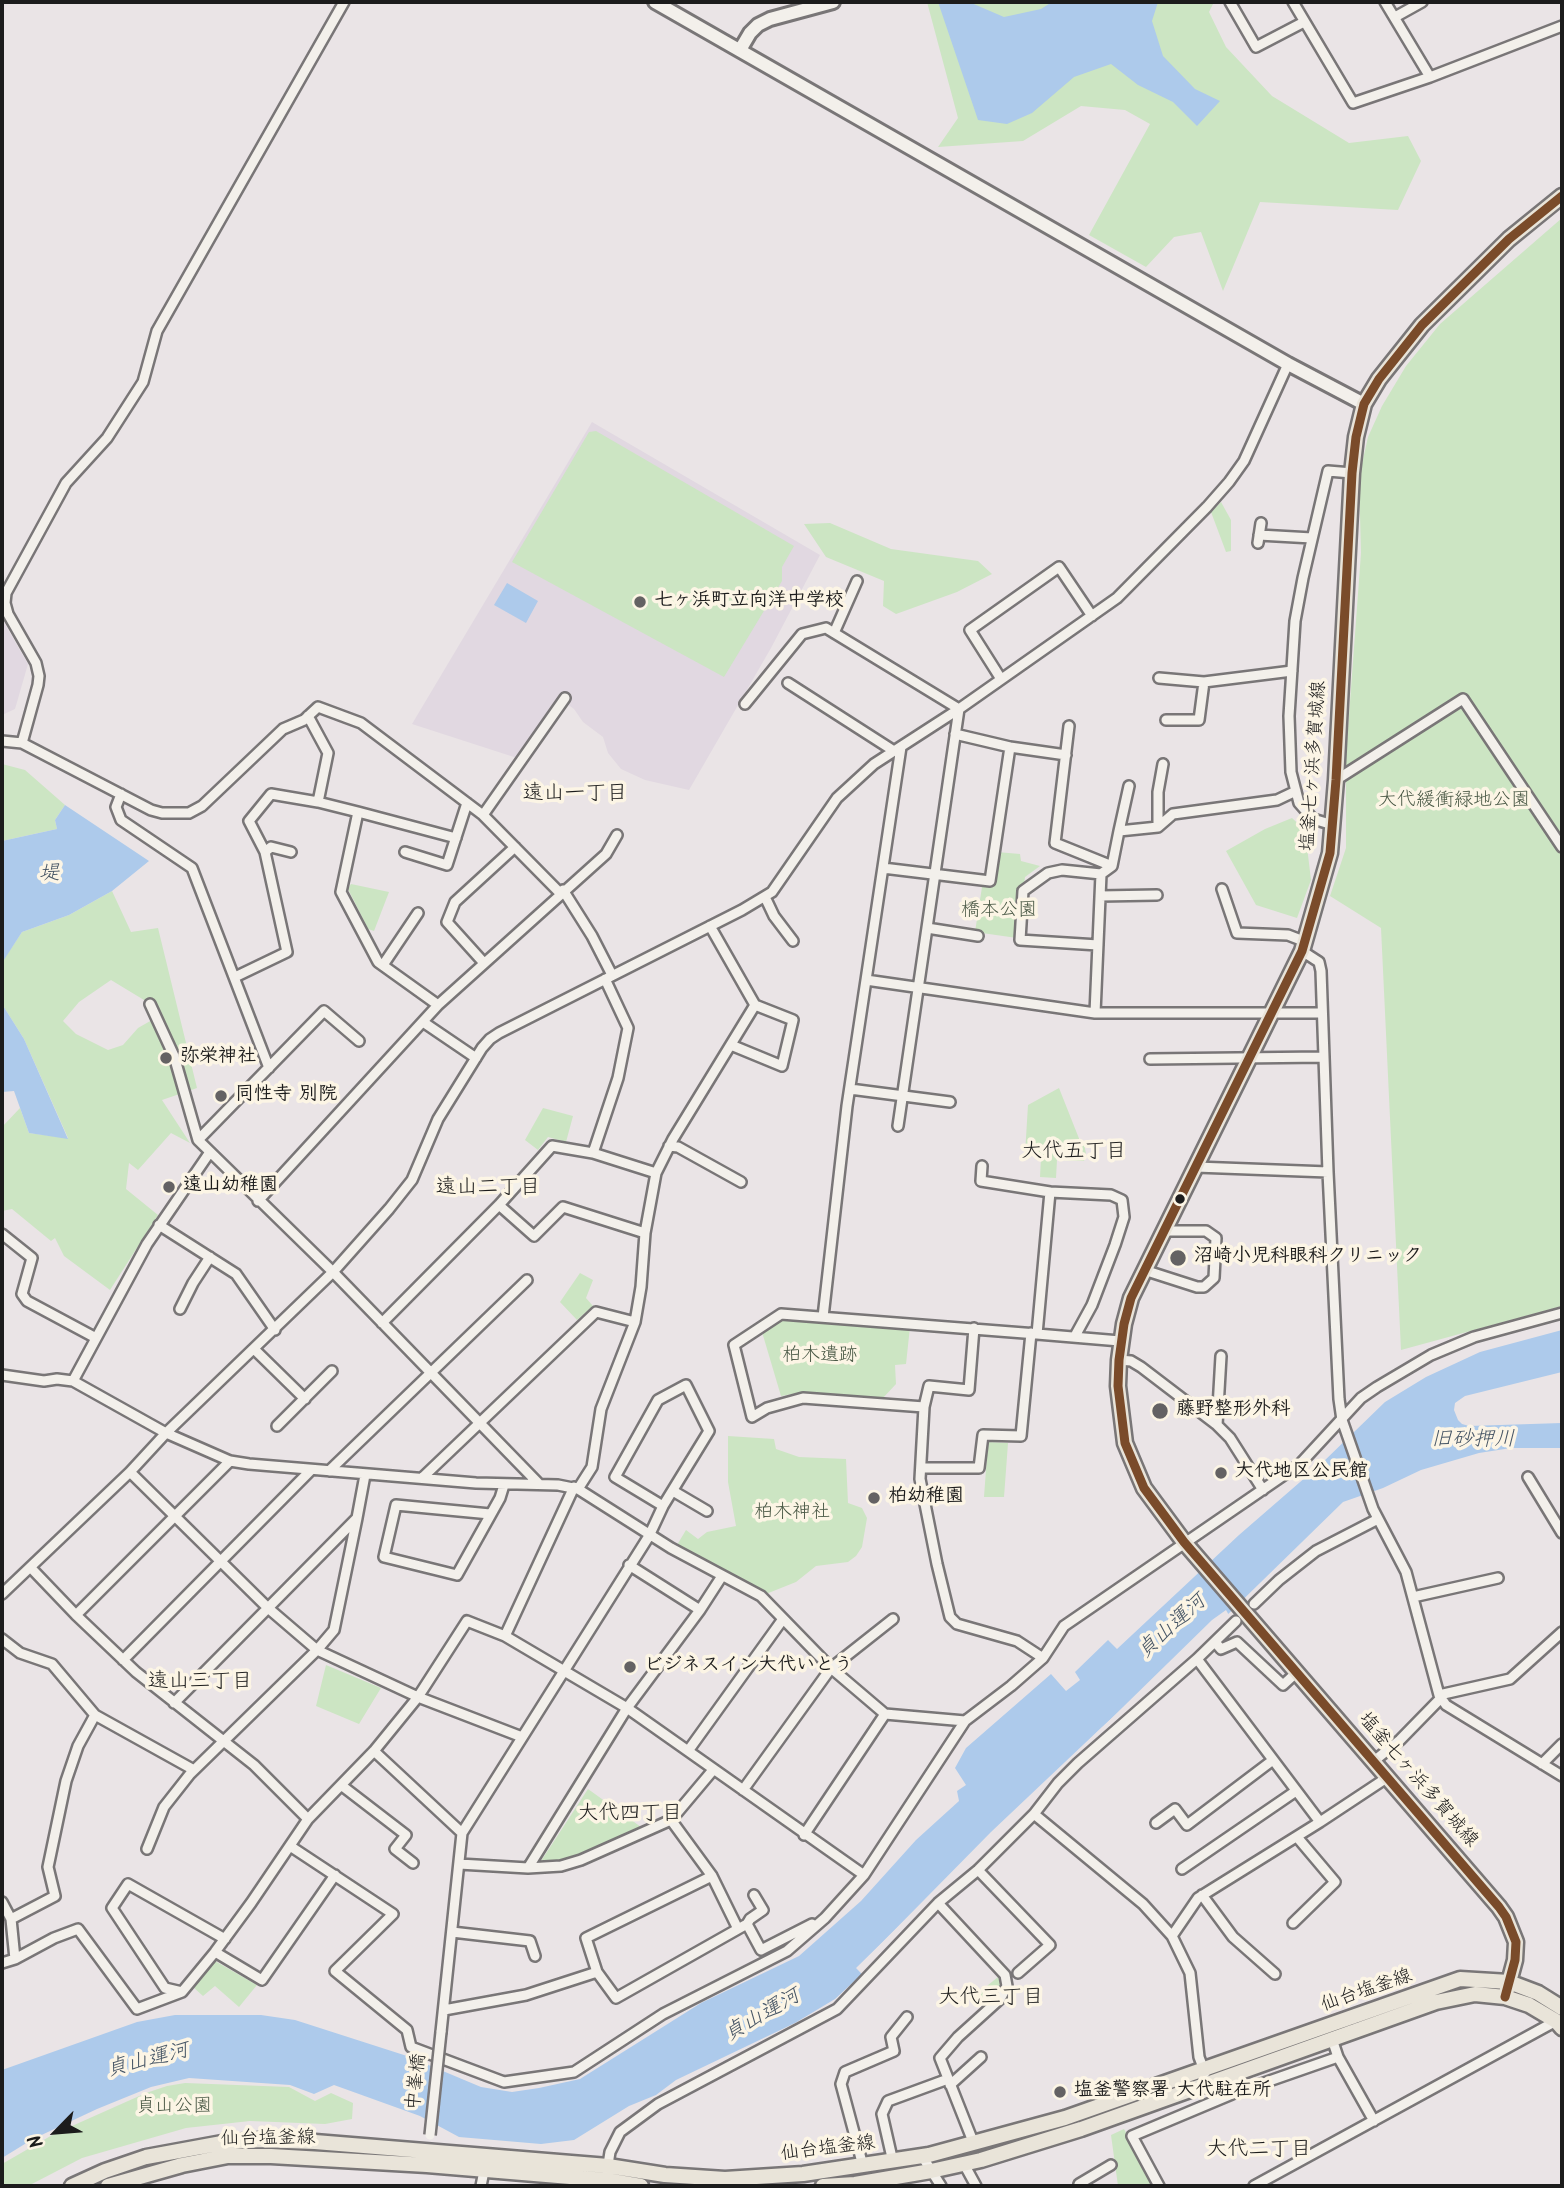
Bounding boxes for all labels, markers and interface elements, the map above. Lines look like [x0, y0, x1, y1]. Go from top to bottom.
place label: 七ヶ浜町立向洋中学校 [654, 591, 844, 613]
marker: 七ヶ浜町立向洋中学校 [632, 594, 648, 610]
street label: 塩釜七ヶ浜多賀城線 [1298, 680, 1332, 852]
district label: 遠山一丁目 [523, 782, 627, 808]
park label: 大代緩衝緑地公園 [1378, 791, 1530, 813]
water label: 堤 [39, 862, 59, 888]
park label: 橋本公園 [961, 901, 1037, 923]
place label: 弥栄神社 [180, 1047, 256, 1069]
marker: 弥栄神社 [158, 1050, 174, 1066]
place label: 同性寺 別院 [235, 1085, 337, 1107]
marker: 同性寺 別院 [213, 1088, 229, 1104]
district label: 大代五丁目 [1022, 1140, 1126, 1166]
place label: 遠山幼稚園 [183, 1176, 278, 1198]
district label: 遠山二丁目 [436, 1176, 540, 1202]
marker: 遠山幼稚園 [161, 1179, 177, 1195]
unlabelled marker [1173, 1192, 1187, 1206]
place label: 沼崎小児科眼科クリニック [1194, 1247, 1422, 1269]
marker: 沼崎小児科眼科クリニック [1168, 1248, 1188, 1268]
park label: 柏木遺跡 [782, 1346, 858, 1368]
place label: 藤野整形外科 [1176, 1400, 1290, 1422]
marker: 藤野整形外科 [1150, 1401, 1170, 1421]
water label: 旧砂押川 [1431, 1428, 1515, 1454]
place label: 大代地区公民館 [1235, 1462, 1368, 1484]
marker: 大代地区公民館 [1213, 1465, 1229, 1481]
place label: 柏幼稚園 [888, 1487, 964, 1509]
marker: 柏幼稚園 [866, 1490, 882, 1506]
park label: 柏木神社 [754, 1503, 830, 1525]
water label: 貞山運河 [1133, 1591, 1213, 1665]
place label: ビジネスイン大代いとう [644, 1656, 853, 1678]
marker: ビジネスイン大代いとう [622, 1659, 638, 1675]
district label: 遠山三丁目 [148, 1670, 252, 1696]
street label: 塩釜七ヶ浜多賀城線 [1352, 1709, 1482, 1853]
district label: 大代四丁目 [578, 1802, 682, 1828]
street label: 仙台塩釜線 [1318, 1966, 1416, 2018]
water label: 貞山運河 [720, 1985, 806, 2049]
district label: 大代三丁目 [939, 1986, 1043, 2012]
water label: 貞山運河 [104, 2040, 192, 2084]
street label: 中峯橋 [404, 2052, 432, 2112]
place label: 塩釜警察署 大代駐在所 [1074, 2081, 1271, 2103]
marker: 塩釜警察署 大代駐在所 [1052, 2084, 1068, 2100]
north arrow [21, 2097, 91, 2167]
park label: 貞山公園 [136, 2097, 212, 2119]
street label: 仙台塩釜線 [220, 2128, 316, 2152]
text: N [21, 2129, 53, 2153]
street label: 仙台塩釜線 [779, 2133, 877, 2167]
district label: 大代二丁目 [1207, 2138, 1311, 2164]

